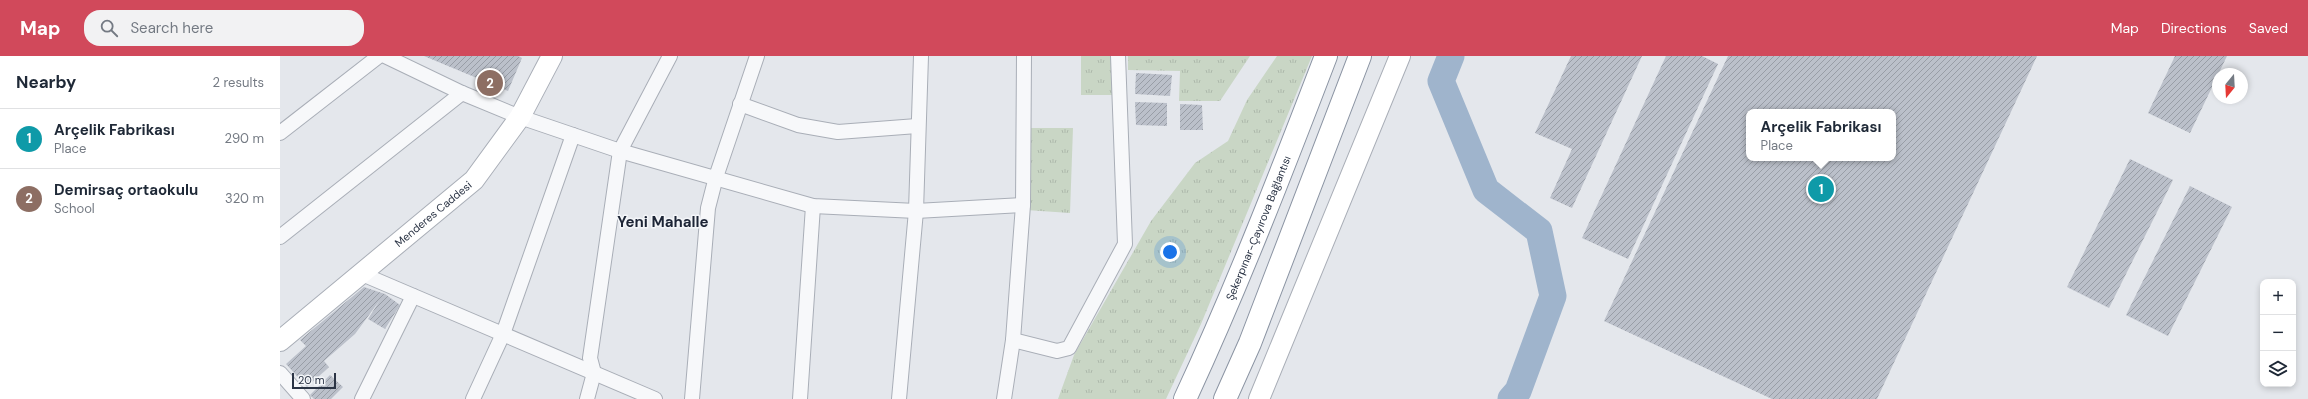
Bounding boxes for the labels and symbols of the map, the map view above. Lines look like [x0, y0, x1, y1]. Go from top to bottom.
pin: 2 [477, 68, 503, 98]
north arrow [2212, 68, 2248, 104]
street label: Şekerpınar-Çayırova Bağlantısı [1223, 154, 1294, 303]
pin: 1 [1808, 174, 1834, 204]
street label: Menderes Caddesi [392, 178, 474, 250]
district label: Yeni Mahalle [617, 212, 709, 232]
your location [1160, 242, 1180, 262]
scale bar [292, 371, 336, 390]

